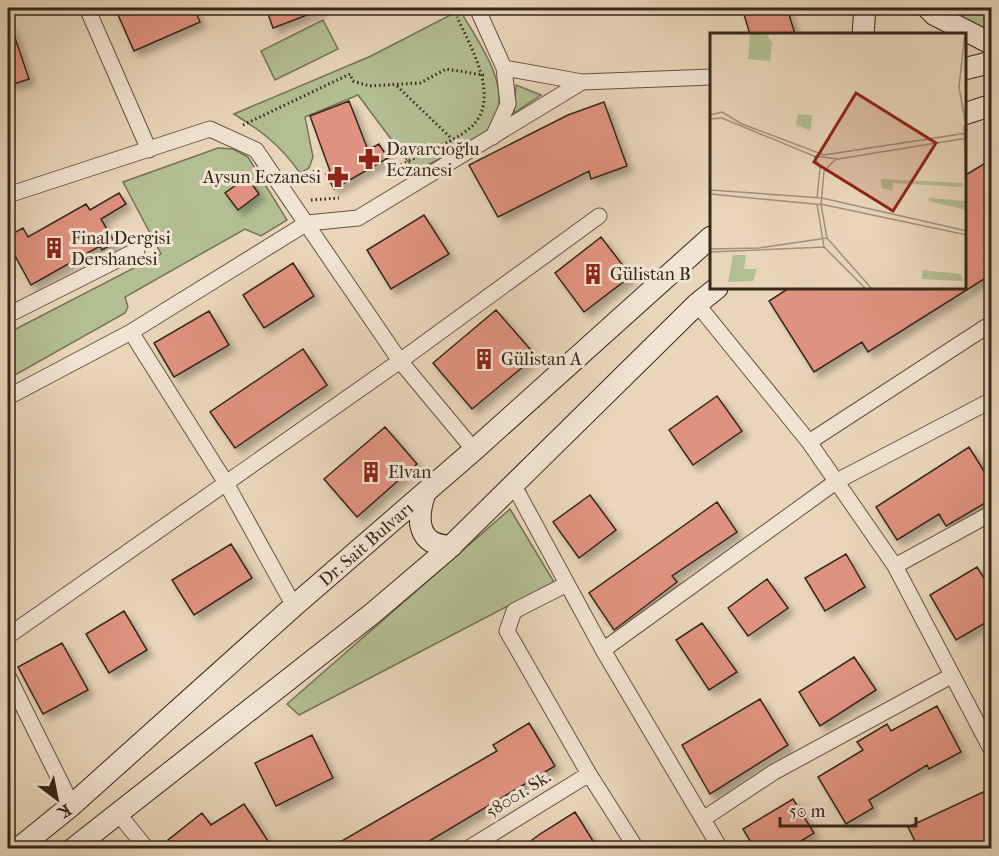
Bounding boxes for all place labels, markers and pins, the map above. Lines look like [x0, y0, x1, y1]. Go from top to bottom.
place label: Davarcıoğlu Eczanesi [386, 139, 480, 181]
pharmacy icon: Davarcıoğlu Eczanesi [357, 147, 381, 171]
pharmacy icon: Aysun Eczanesi [326, 165, 350, 189]
place label: Aysun Eczanesi [202, 167, 322, 188]
place label: Final Dergisi Dershanesi [71, 228, 171, 270]
building icon: Final Dergisi Dershanesi [42, 236, 66, 260]
building icon: Gülistan B [581, 262, 605, 286]
place label: Gülistan B [610, 264, 691, 285]
building icon: Gülistan A [472, 347, 496, 371]
place label: Gülistan A [501, 349, 582, 370]
building icon: Elvan [359, 460, 383, 484]
place label: Elvan [388, 462, 432, 483]

